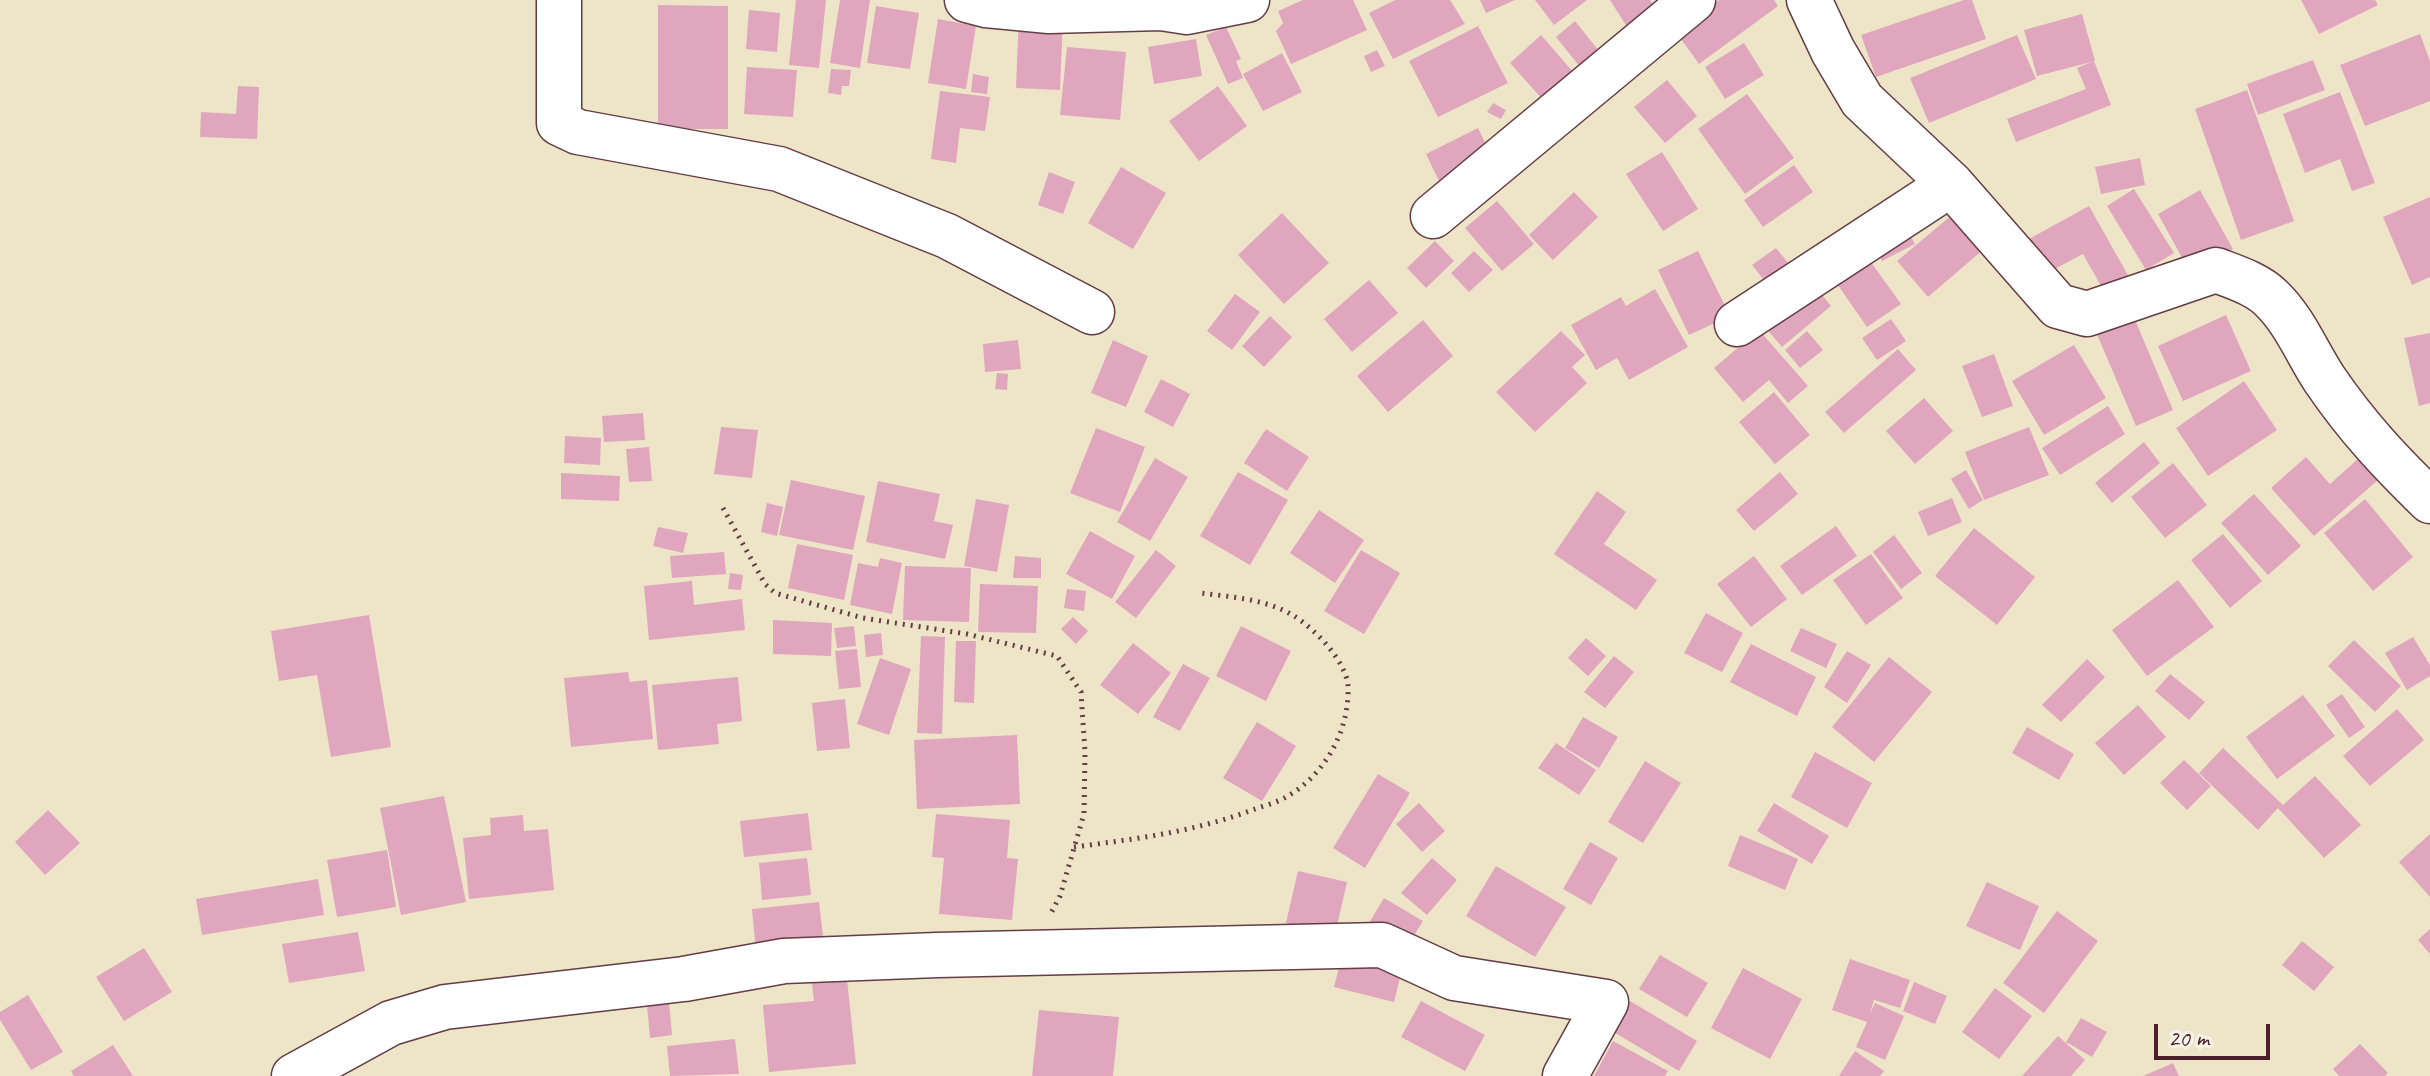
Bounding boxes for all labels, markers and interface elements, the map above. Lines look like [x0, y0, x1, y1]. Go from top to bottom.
scale bar [2158, 1008, 2274, 1058]
text: 20 m [2168, 1023, 2209, 1053]

